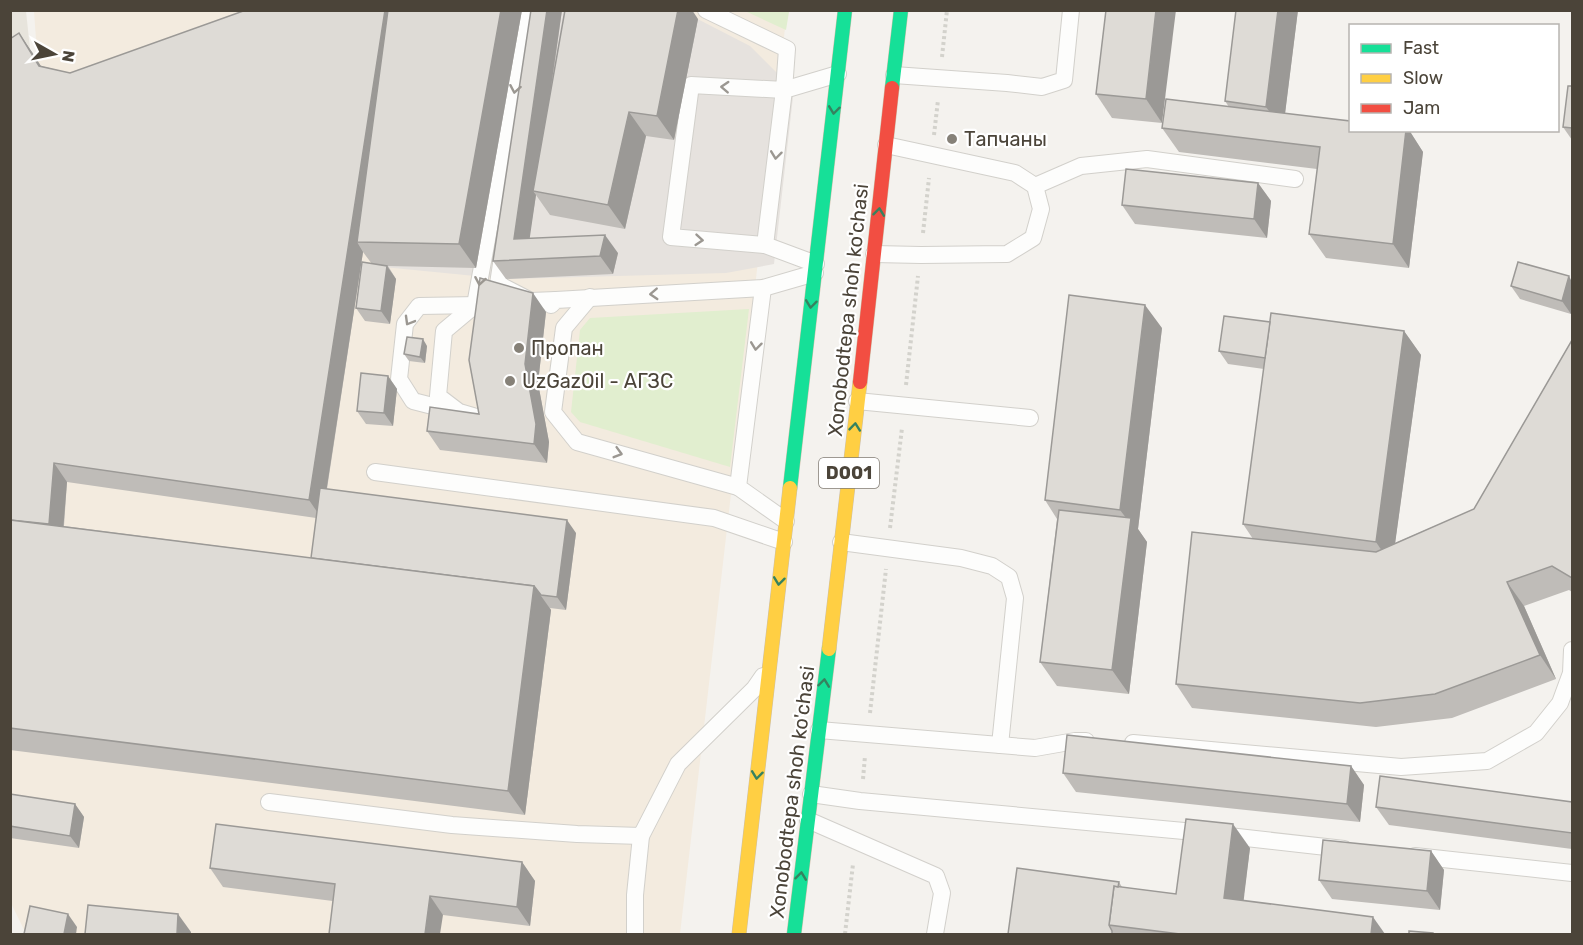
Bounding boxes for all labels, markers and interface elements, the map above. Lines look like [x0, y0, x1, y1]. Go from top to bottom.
north arrow [24, 24, 84, 84]
legend [1349, 24, 1559, 132]
text: Fast [1403, 37, 1439, 59]
text: N [58, 49, 79, 63]
text: Slow [1403, 67, 1443, 89]
one-way arrow [721, 80, 730, 93]
one-way arrow [509, 84, 521, 93]
text: Jam [1403, 97, 1440, 119]
one-way arrow [828, 106, 840, 115]
place label: Тапчаны [964, 127, 1047, 151]
marker: Тапчаны [945, 132, 959, 146]
one-way arrow [770, 150, 783, 159]
street label: Xonobodtepa shoh ko'chasi [823, 182, 873, 438]
one-way arrow [872, 207, 885, 217]
one-way arrow [695, 233, 704, 246]
one-way arrow [474, 275, 487, 285]
one-way arrow [649, 287, 658, 300]
one-way arrow [805, 300, 818, 309]
one-way arrow [405, 315, 416, 325]
place label: Пропан [531, 336, 604, 360]
marker: Пропан [512, 341, 526, 355]
one-way arrow [750, 341, 762, 350]
place label: UzGazOil - АГЗС [522, 369, 673, 393]
marker: UzGazOil - АГЗС [503, 374, 517, 388]
one-way arrow [848, 422, 860, 431]
one-way arrow [612, 446, 623, 458]
road number: D001 [819, 458, 879, 488]
one-way arrow [773, 577, 786, 586]
street label: Xonobodtepa shoh ko'chasi [765, 664, 819, 920]
one-way arrow [818, 678, 830, 687]
one-way arrow [751, 770, 764, 780]
one-way arrow [794, 872, 807, 881]

